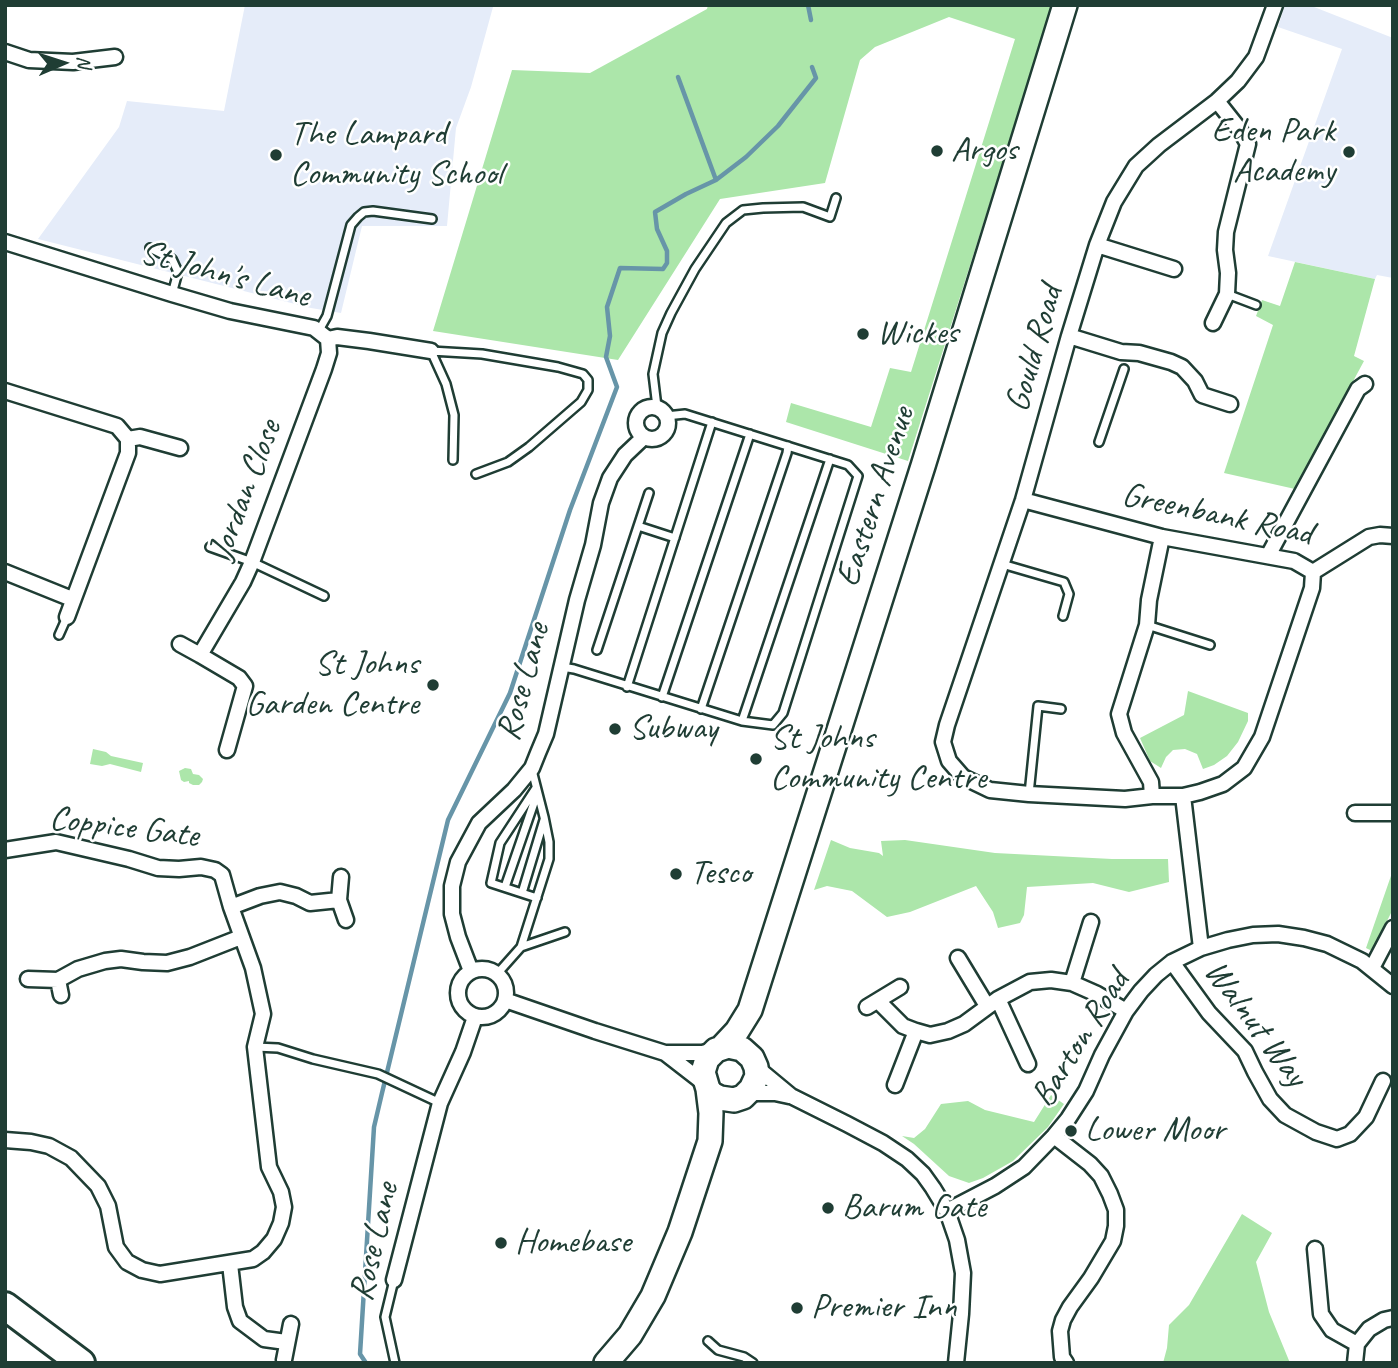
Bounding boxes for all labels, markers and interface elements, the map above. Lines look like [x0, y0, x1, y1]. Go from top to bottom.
north arrow [28, 28, 98, 98]
text: N [72, 55, 96, 68]
place label: Eden Park Academy [1212, 111, 1335, 193]
place label: The Lampard Community School [290, 114, 502, 196]
place label: Argos [951, 130, 1018, 172]
marker: Argos [929, 143, 945, 159]
marker: Eden Park Academy [1341, 144, 1357, 160]
marker: The Lampard Community School [268, 147, 284, 163]
street label: St John's Lane [135, 232, 315, 318]
street label: Gould Road [997, 281, 1073, 417]
place label: Wickes [877, 313, 958, 355]
marker: Wickes [855, 326, 871, 342]
street label: Eastern Avenue [827, 402, 925, 592]
street label: Jordan Close [200, 415, 292, 565]
street label: Greenbank Road [1118, 474, 1316, 556]
street label: Rose Lane [488, 619, 560, 745]
place label: St Johns Garden Centre [246, 644, 419, 726]
marker: St Johns Garden Centre [425, 677, 441, 693]
place label: Subway [629, 708, 717, 750]
place label: St Johns Community Centre [770, 718, 986, 800]
marker: Subway [607, 721, 623, 737]
marker: St Johns Community Centre [748, 751, 764, 767]
street label: Coppice Gate [47, 798, 201, 858]
place label: Tesco [690, 853, 751, 895]
marker: Tesco [668, 866, 684, 882]
street label: Walnut Way [1194, 953, 1316, 1095]
street label: Barton Road [1023, 963, 1139, 1115]
place label: Lower Moor [1085, 1110, 1225, 1152]
marker: Lower Moor [1063, 1123, 1079, 1139]
street label: Rose Lane [341, 1179, 409, 1305]
place label: Barum Gate [842, 1187, 986, 1229]
marker: Barum Gate [820, 1200, 836, 1216]
place label: Homebase [515, 1222, 631, 1264]
marker: Homebase [493, 1235, 509, 1251]
place label: Premier Inn [811, 1287, 957, 1329]
marker: Premier Inn [789, 1300, 805, 1316]

